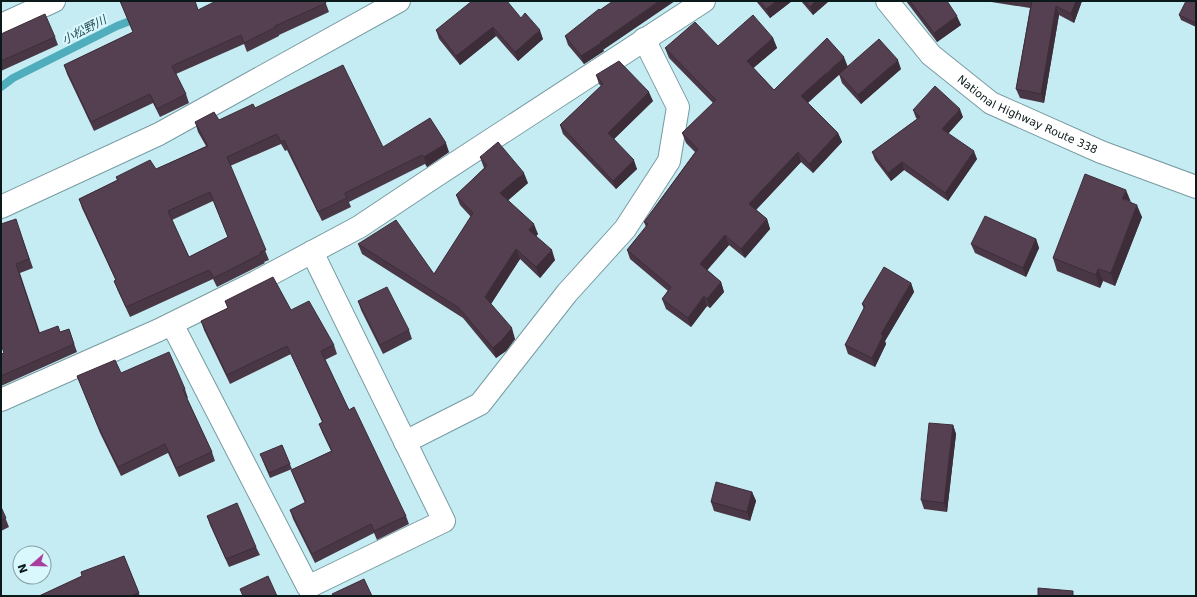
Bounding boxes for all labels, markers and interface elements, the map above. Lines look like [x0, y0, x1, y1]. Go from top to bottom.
water label: 小松野川 [59, 12, 110, 47]
street label: National Highway Route 338 [955, 72, 1100, 156]
north arrow [12, 545, 52, 585]
text: N [15, 562, 31, 575]

